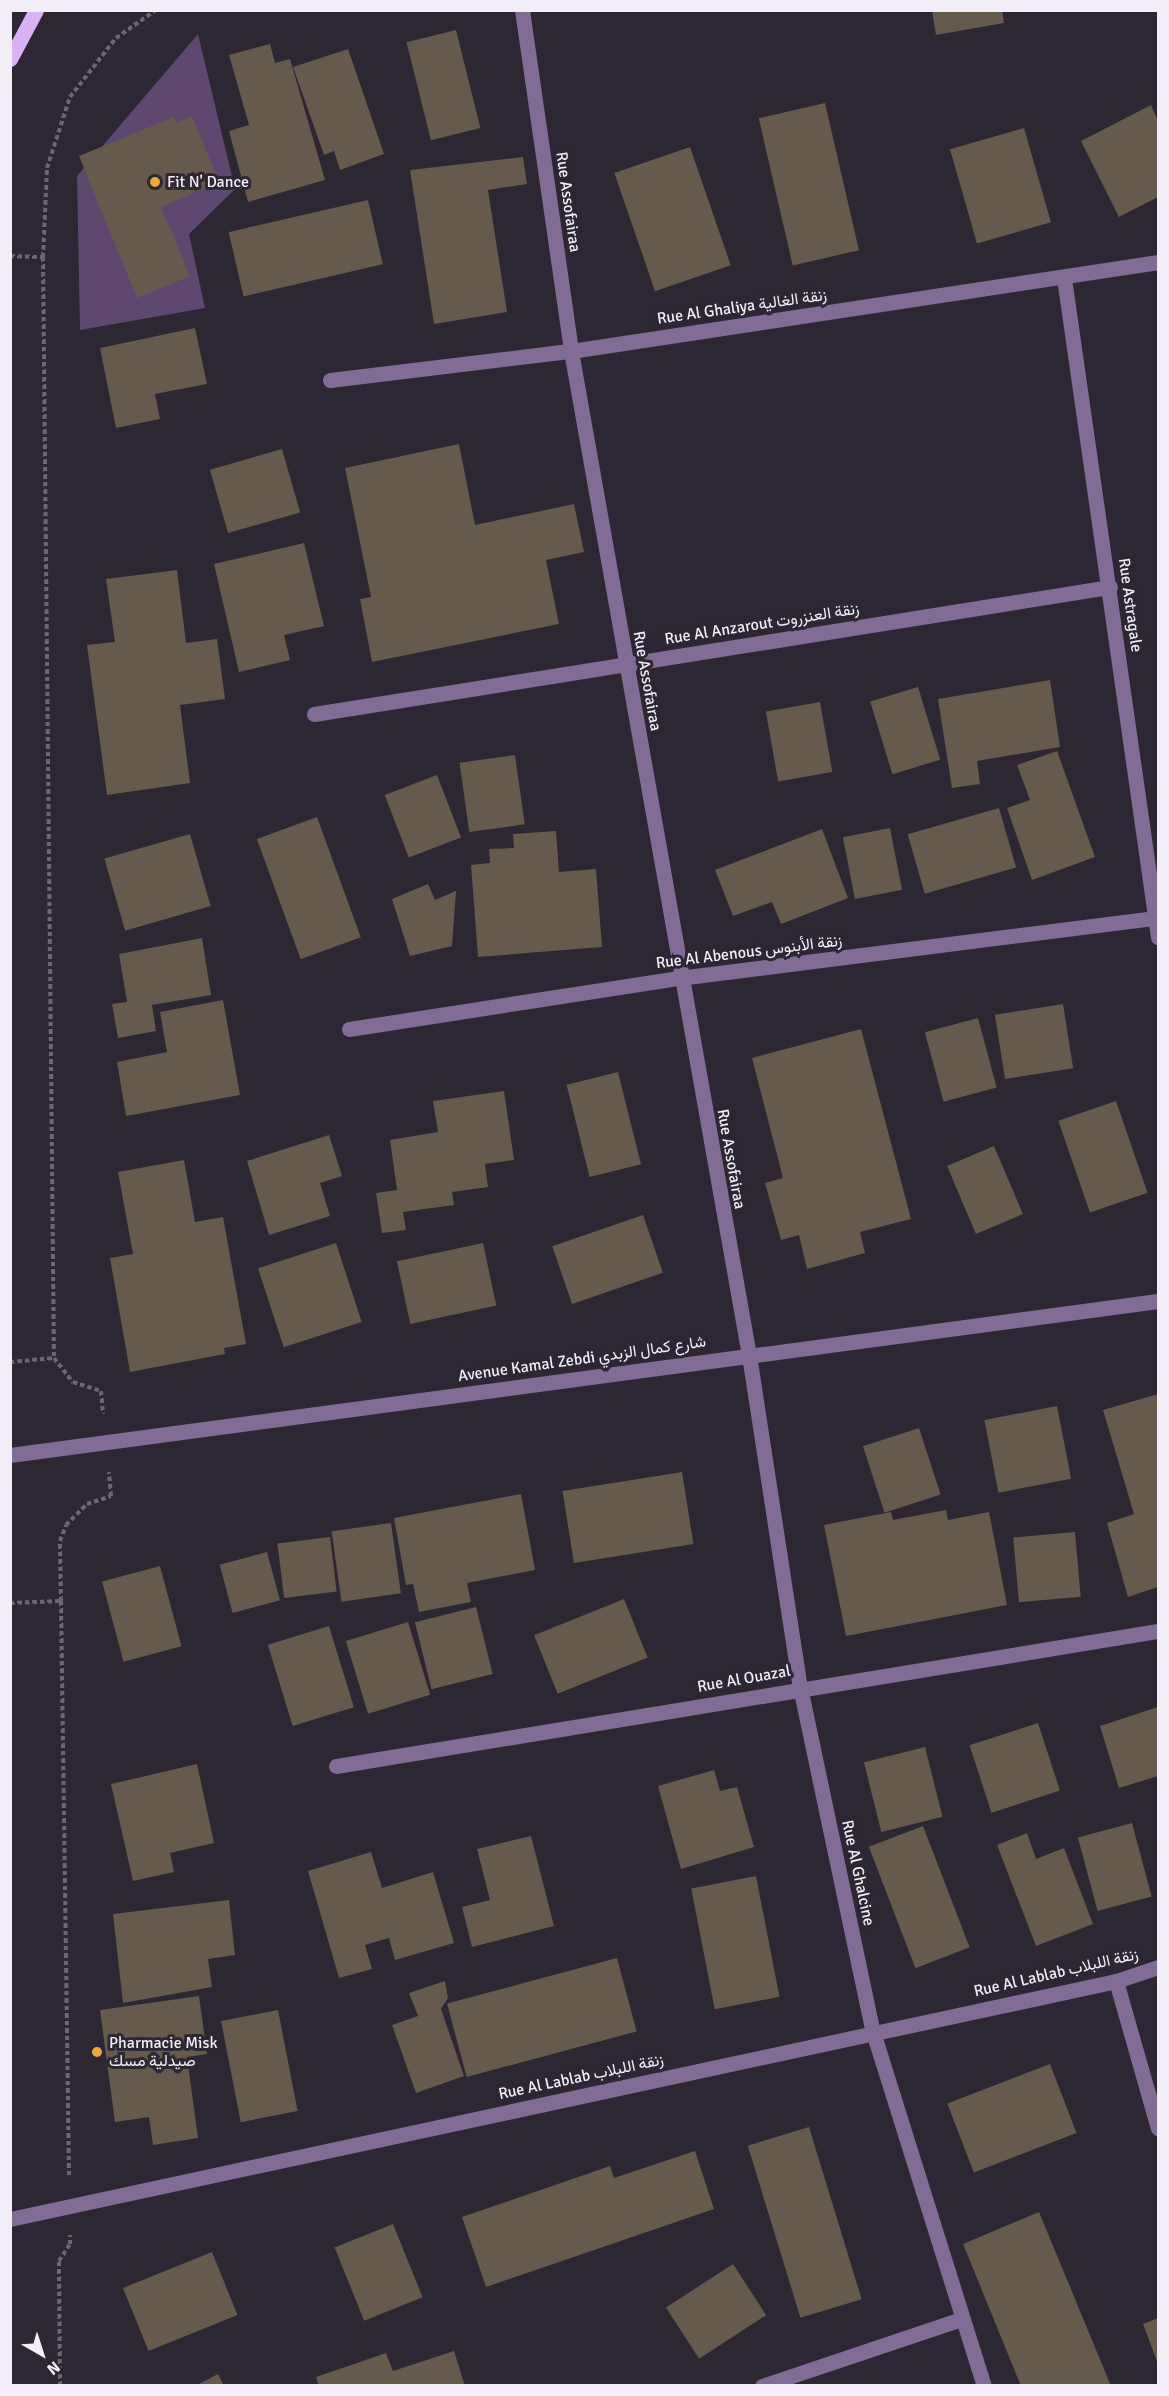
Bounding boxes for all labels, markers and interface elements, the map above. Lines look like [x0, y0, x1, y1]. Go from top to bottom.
street label: Rue Assofairaa [551, 150, 585, 254]
place label: Fit N' Dance [167, 172, 249, 192]
marker: Fit N' Dance [148, 175, 162, 189]
street label: Rue Al Ghaliya زنقة الغالية [656, 286, 828, 328]
street label: Rue Astragale [1114, 557, 1146, 653]
street label: Rue Al Anzarout زنقة العنزروت [663, 599, 861, 649]
street label: Rue Assofairaa [629, 629, 665, 733]
street label: Rue Al Abenous زنقة الأبنوس [655, 931, 843, 973]
street label: Rue Assofairaa [713, 1107, 749, 1211]
street label: Avenue Kamal Zebdi شارع كمال الزبدي [457, 1332, 707, 1386]
street label: Rue Al Ouazal [696, 1661, 792, 1697]
street label: Rue Al Ghalcine [837, 1818, 879, 1928]
street label: Rue Al Lablab زنقة اللبلاب [972, 1945, 1140, 2001]
place label: Pharmacie Misk صيدلية مسك [109, 2033, 217, 2071]
marker: Pharmacie Misk صيدلية مسك [90, 2045, 104, 2059]
street label: Rue Al Lablab زنقة اللبلاب [497, 2050, 665, 2104]
north arrow [12, 2324, 72, 2384]
text: N [43, 2357, 64, 2379]

